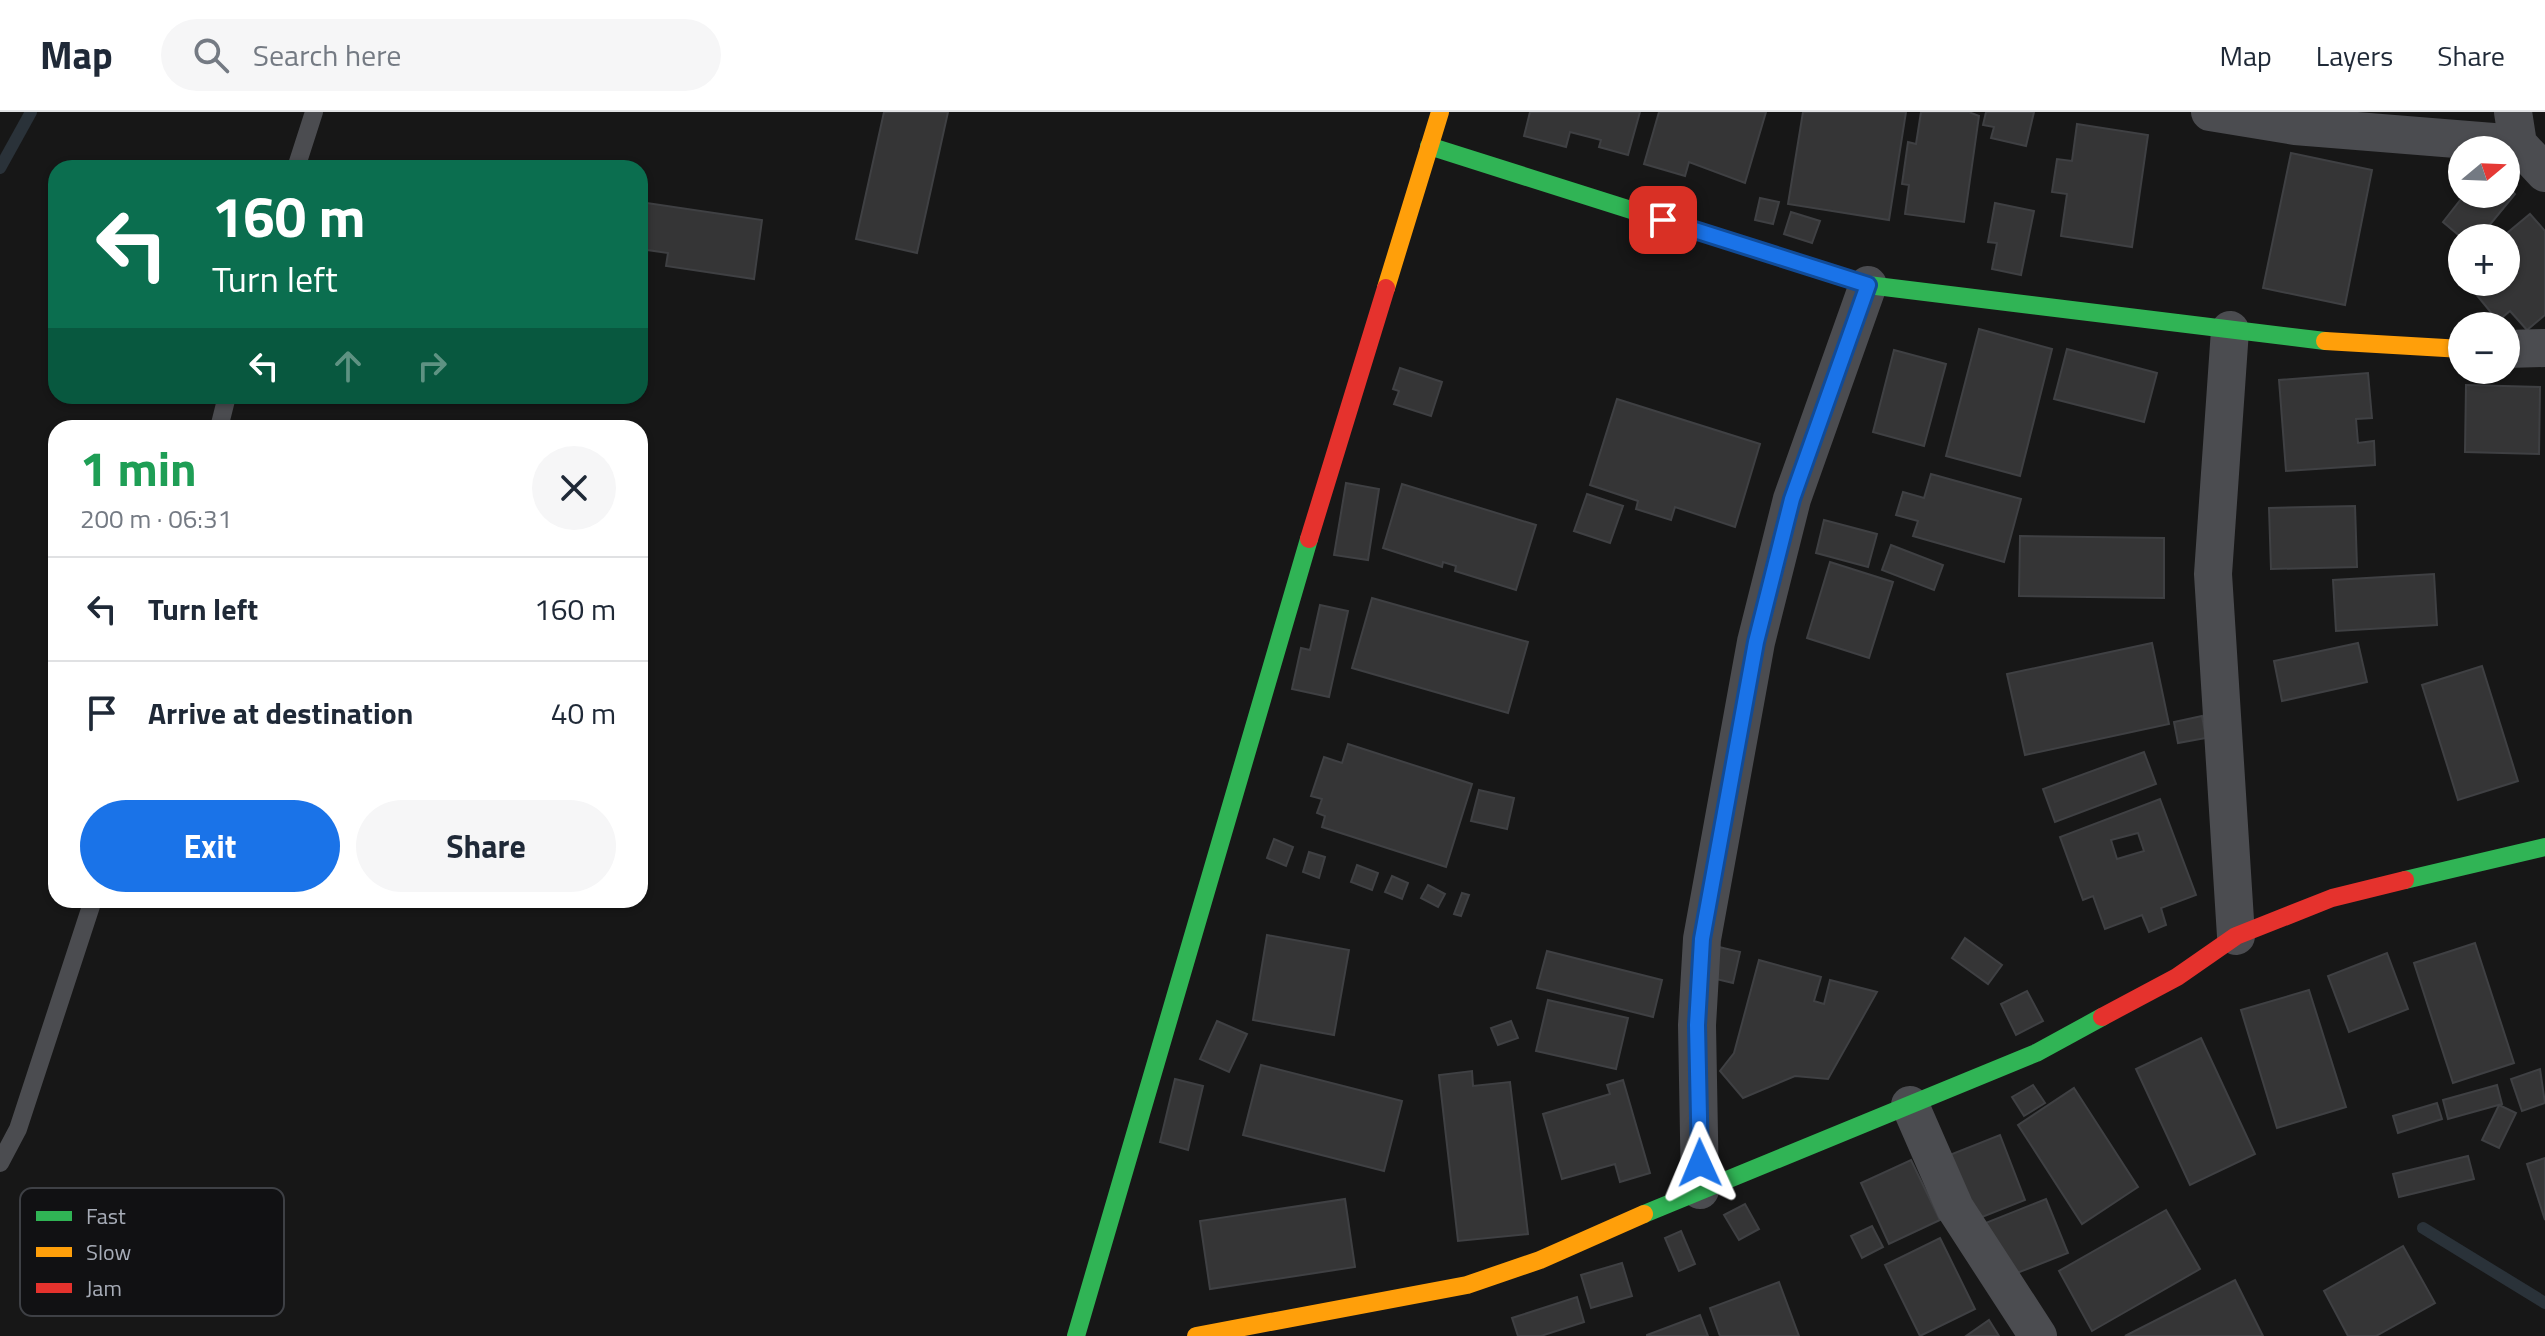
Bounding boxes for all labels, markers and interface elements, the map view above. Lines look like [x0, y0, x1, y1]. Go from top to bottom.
search box [161, 19, 721, 91]
text: Map [40, 26, 113, 84]
text: Search here [253, 32, 402, 78]
icon: search [189, 33, 233, 77]
text: Map [2219, 34, 2272, 77]
text: Layers [2316, 34, 2393, 77]
text: Share [2437, 34, 2505, 77]
north arrow [2448, 136, 2520, 208]
map controls [2448, 136, 2520, 384]
text: 160 m [212, 174, 365, 259]
pin [1629, 186, 1697, 254]
icon: left [80, 192, 184, 296]
icon: arrive [1641, 198, 1685, 242]
button: + [2448, 224, 2520, 296]
text: Turn left [212, 251, 338, 306]
button: − [2448, 312, 2520, 384]
icon: left [242, 344, 286, 388]
icon: ahead [326, 344, 370, 388]
icon: right [410, 344, 454, 388]
text: 1 min [80, 432, 197, 505]
button: close [532, 446, 616, 530]
text: 200 m · 06:31 [80, 499, 232, 538]
text: Turn left [148, 586, 258, 632]
text: 160 m [534, 586, 616, 632]
icon: left [80, 587, 124, 631]
text: Arrive at destination [148, 690, 413, 736]
text: 40 m [551, 690, 616, 736]
icon: arrive [80, 691, 124, 735]
button: Exit [80, 800, 340, 892]
button: Share [356, 800, 616, 892]
position arrow [1658, 1121, 1742, 1205]
legend [20, 1188, 284, 1316]
text: Fast [86, 1199, 126, 1233]
text: Slow [86, 1235, 132, 1269]
text: Jam [86, 1271, 122, 1305]

